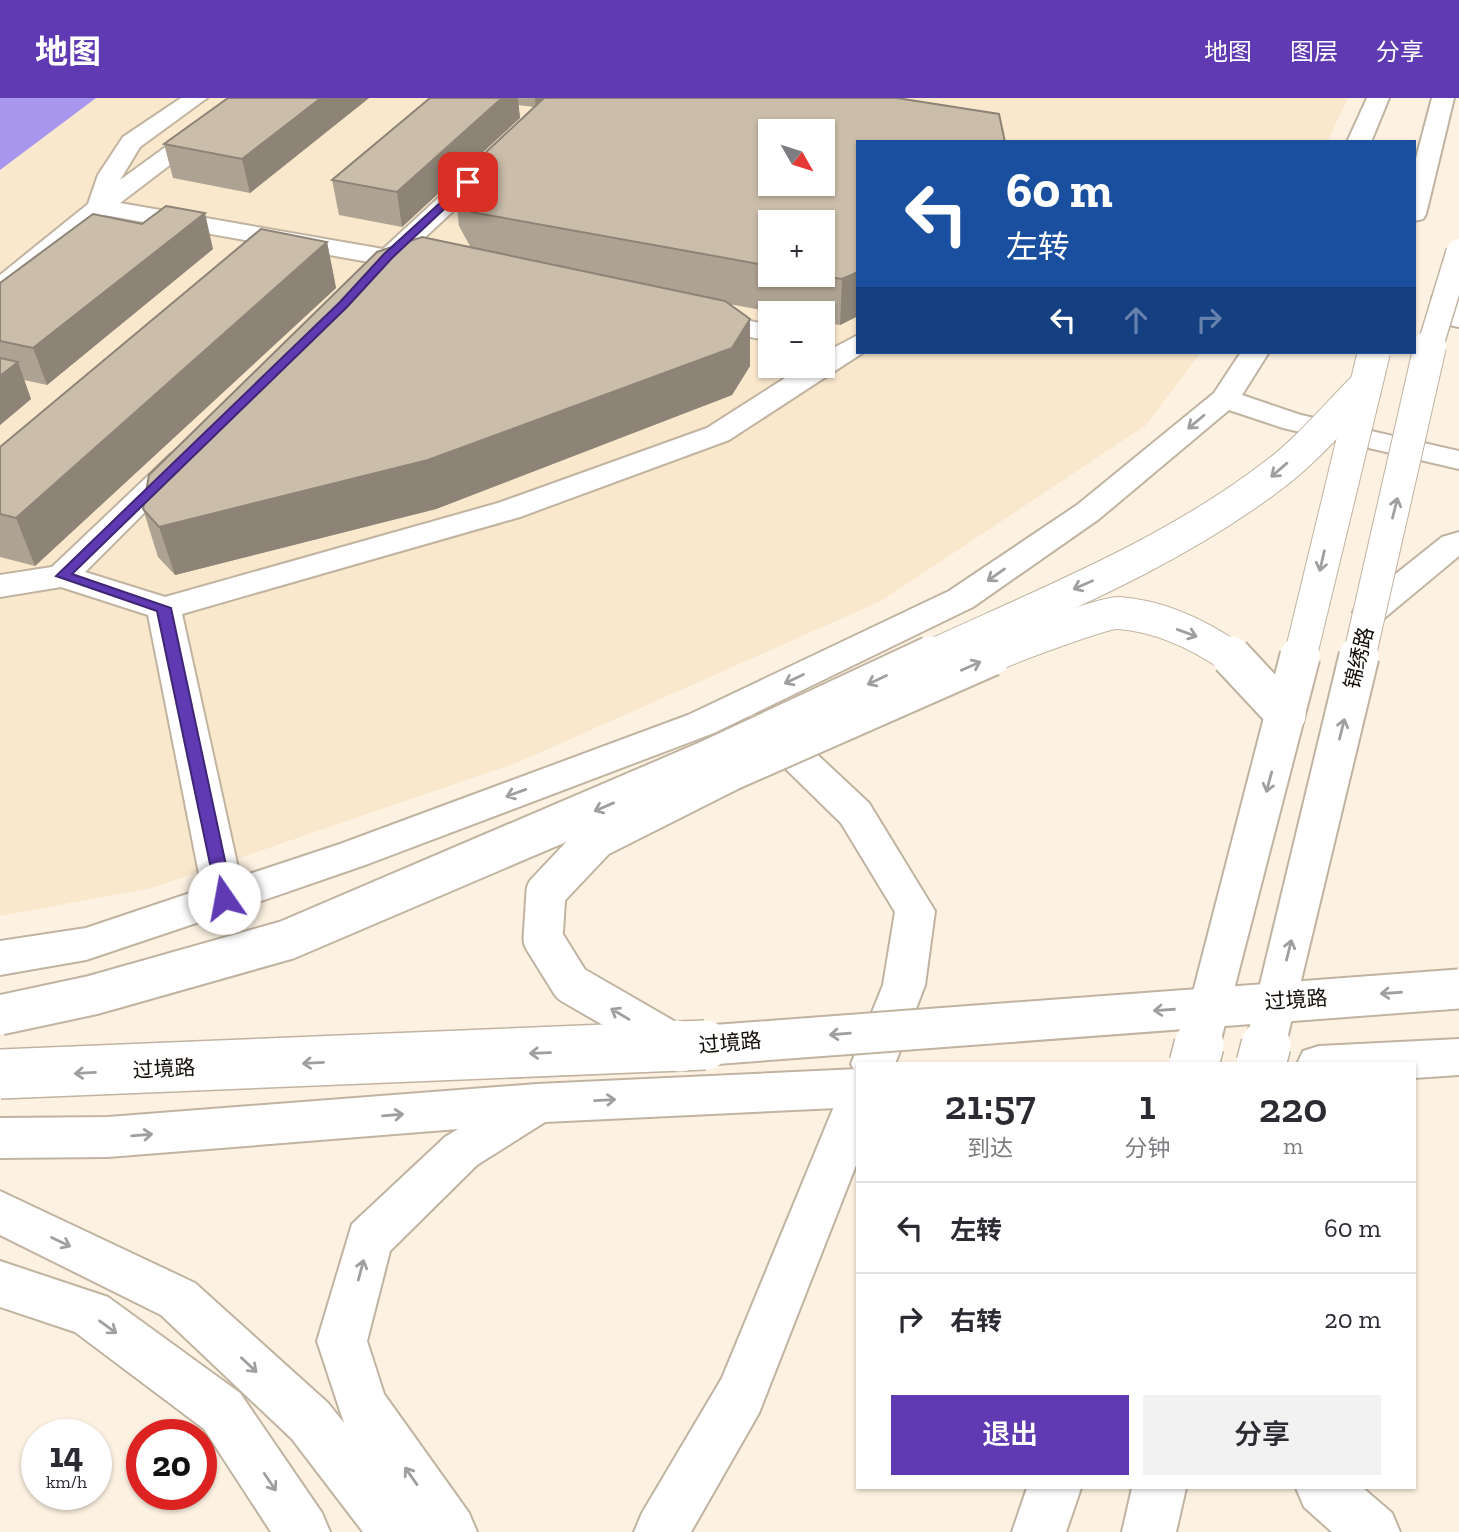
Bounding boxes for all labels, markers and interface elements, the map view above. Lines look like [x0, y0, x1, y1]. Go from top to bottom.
text: 地图 [35, 32, 101, 71]
text: 地图 [1204, 37, 1252, 66]
text: 图层 [1290, 37, 1338, 66]
text: 分享 [1376, 37, 1424, 66]
north arrow [758, 119, 835, 196]
map controls [758, 119, 835, 378]
pin [438, 152, 498, 212]
text: 60 m [1006, 161, 1113, 220]
icon: arrive [449, 163, 487, 201]
icon: left [891, 168, 982, 259]
button: + [758, 210, 835, 287]
text: 左转 [1006, 228, 1070, 266]
button: − [758, 301, 835, 378]
icon: left [1044, 301, 1082, 339]
icon: ahead [1117, 301, 1155, 339]
icon: right [1190, 301, 1228, 339]
one-way arrow [1187, 414, 1205, 430]
one-way arrow [1270, 462, 1288, 478]
one-way arrow [1389, 497, 1402, 520]
one-way arrow [1315, 549, 1329, 572]
one-way arrow [987, 568, 1006, 582]
one-way arrow [1073, 579, 1095, 592]
street label: 锦绣路 [1339, 624, 1378, 691]
one-way arrow [1175, 627, 1197, 640]
one-way arrow [960, 659, 982, 672]
one-way arrow [784, 673, 805, 687]
one-way arrow [866, 674, 887, 687]
one-way arrow [1336, 718, 1349, 741]
one-way arrow [1262, 770, 1275, 793]
one-way arrow [505, 788, 527, 801]
one-way arrow [594, 801, 615, 814]
position arrow [187, 861, 261, 935]
one-way arrow [1282, 939, 1296, 962]
street label: 过境路 [1264, 985, 1328, 1014]
one-way arrow [1380, 987, 1403, 1000]
one-way arrow [1153, 1003, 1176, 1016]
one-way arrow [610, 1007, 630, 1021]
street label: 过境路 [697, 1027, 762, 1058]
one-way arrow [829, 1028, 852, 1041]
one-way arrow [529, 1047, 552, 1060]
street label: 过境路 [132, 1054, 196, 1083]
one-way arrow [301, 1056, 324, 1069]
one-way arrow [74, 1066, 97, 1079]
text: 21:57 [945, 1079, 1036, 1130]
text: 1 [1139, 1079, 1156, 1130]
text: 220 [1259, 1082, 1327, 1133]
one-way arrow [593, 1093, 616, 1106]
one-way arrow [381, 1108, 404, 1121]
one-way arrow [130, 1128, 152, 1141]
text: m [1283, 1132, 1303, 1160]
text: 到达 [967, 1134, 1013, 1162]
text: 分钟 [1124, 1134, 1170, 1162]
icon: left [891, 1209, 929, 1247]
text: 60 m [1324, 1212, 1381, 1244]
text: 左转 [950, 1214, 1002, 1246]
one-way arrow [50, 1235, 71, 1249]
one-way arrow [355, 1259, 368, 1281]
icon: right [891, 1300, 929, 1338]
text: 20 m [1324, 1303, 1381, 1335]
text: 右转 [950, 1305, 1002, 1337]
one-way arrow [98, 1320, 117, 1334]
one-way arrow [240, 1357, 257, 1374]
button: 退出 [891, 1395, 1129, 1475]
button: 分享 [1143, 1395, 1381, 1475]
speed limit sign: 20 [126, 1419, 217, 1510]
text: 14 [49, 1434, 84, 1476]
one-way arrow [403, 1467, 418, 1486]
text: km/h [46, 1471, 87, 1493]
one-way arrow [263, 1472, 277, 1492]

